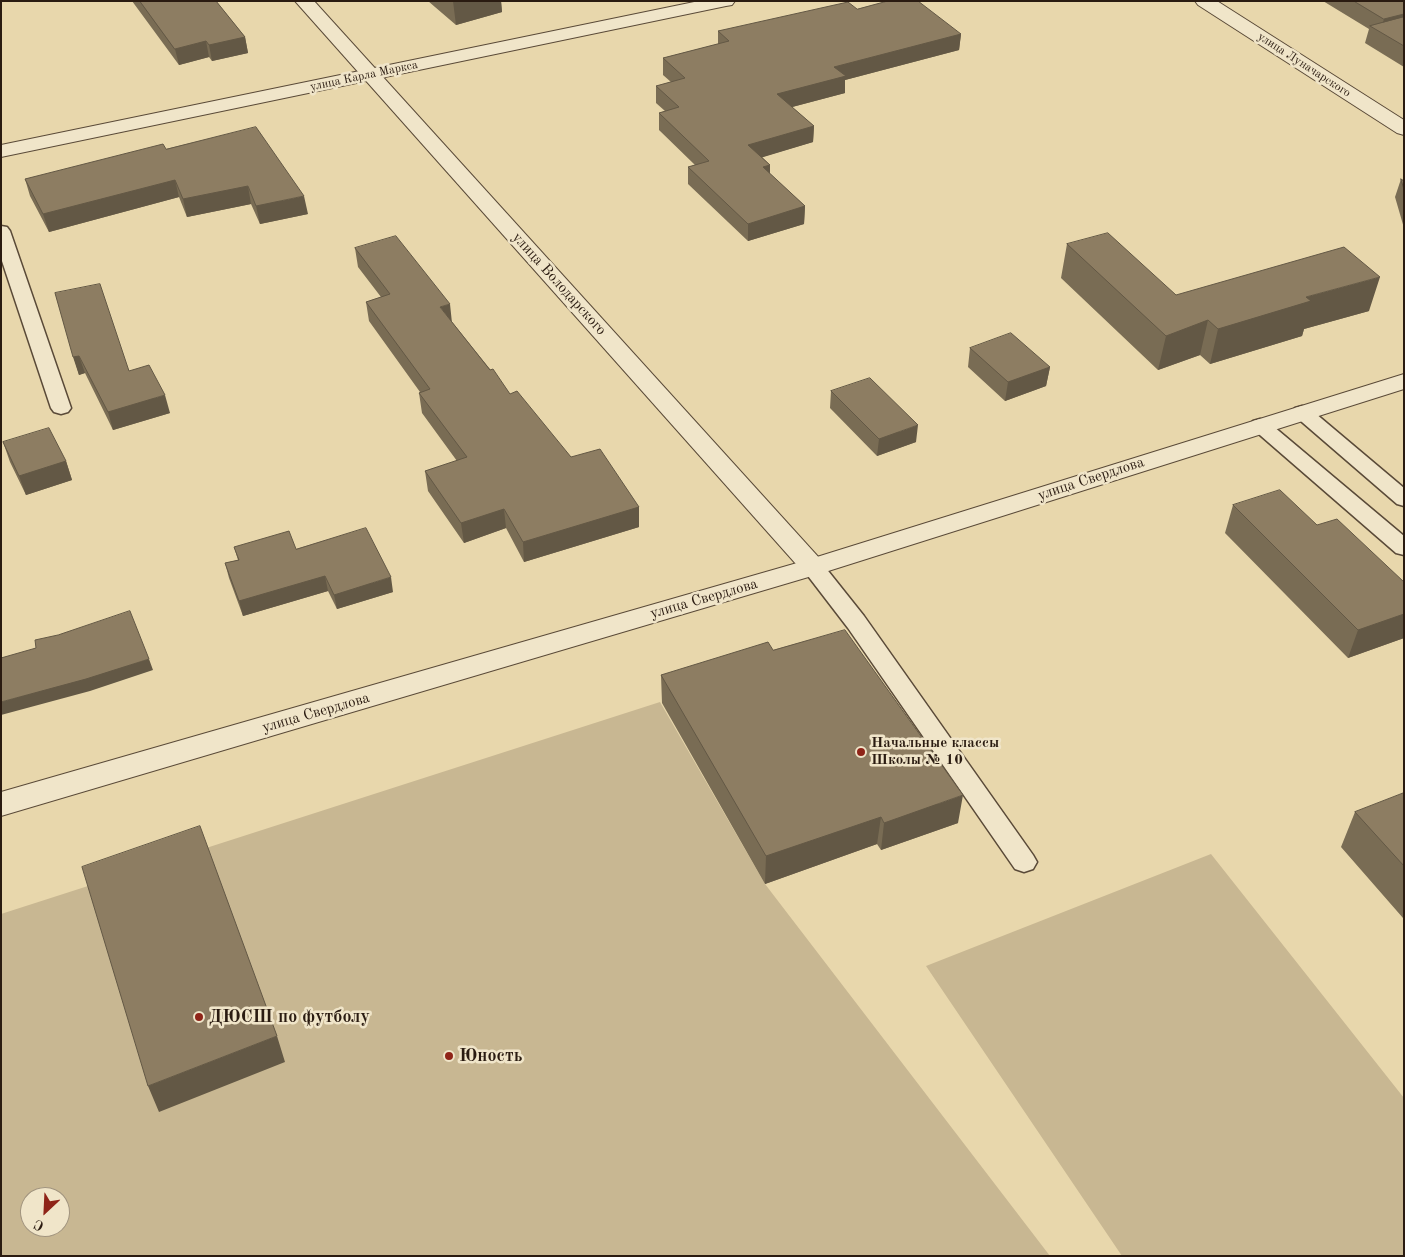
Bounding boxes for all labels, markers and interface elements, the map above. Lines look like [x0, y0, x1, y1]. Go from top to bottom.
street label: улица Луначарского [1255, 30, 1353, 100]
street label: улица Карла Маркса [309, 58, 419, 94]
street label: улица Володарского [508, 229, 610, 339]
street label: улица Свердлова [1035, 453, 1147, 505]
street label: улица Свердлова [648, 575, 760, 623]
street label: улица Свердлова [260, 689, 372, 737]
place label: Начальные классы Школы № 10 [871, 734, 999, 769]
marker: Начальные классы Школы № 10 [855, 746, 867, 758]
place label: ДЮСШ по футболу [209, 1006, 370, 1028]
marker: ДЮСШ по футболу [193, 1011, 205, 1023]
place label: Юность [459, 1045, 523, 1067]
marker: Юность [443, 1050, 455, 1062]
north arrow [20, 1187, 70, 1237]
text: С [32, 1216, 46, 1233]

